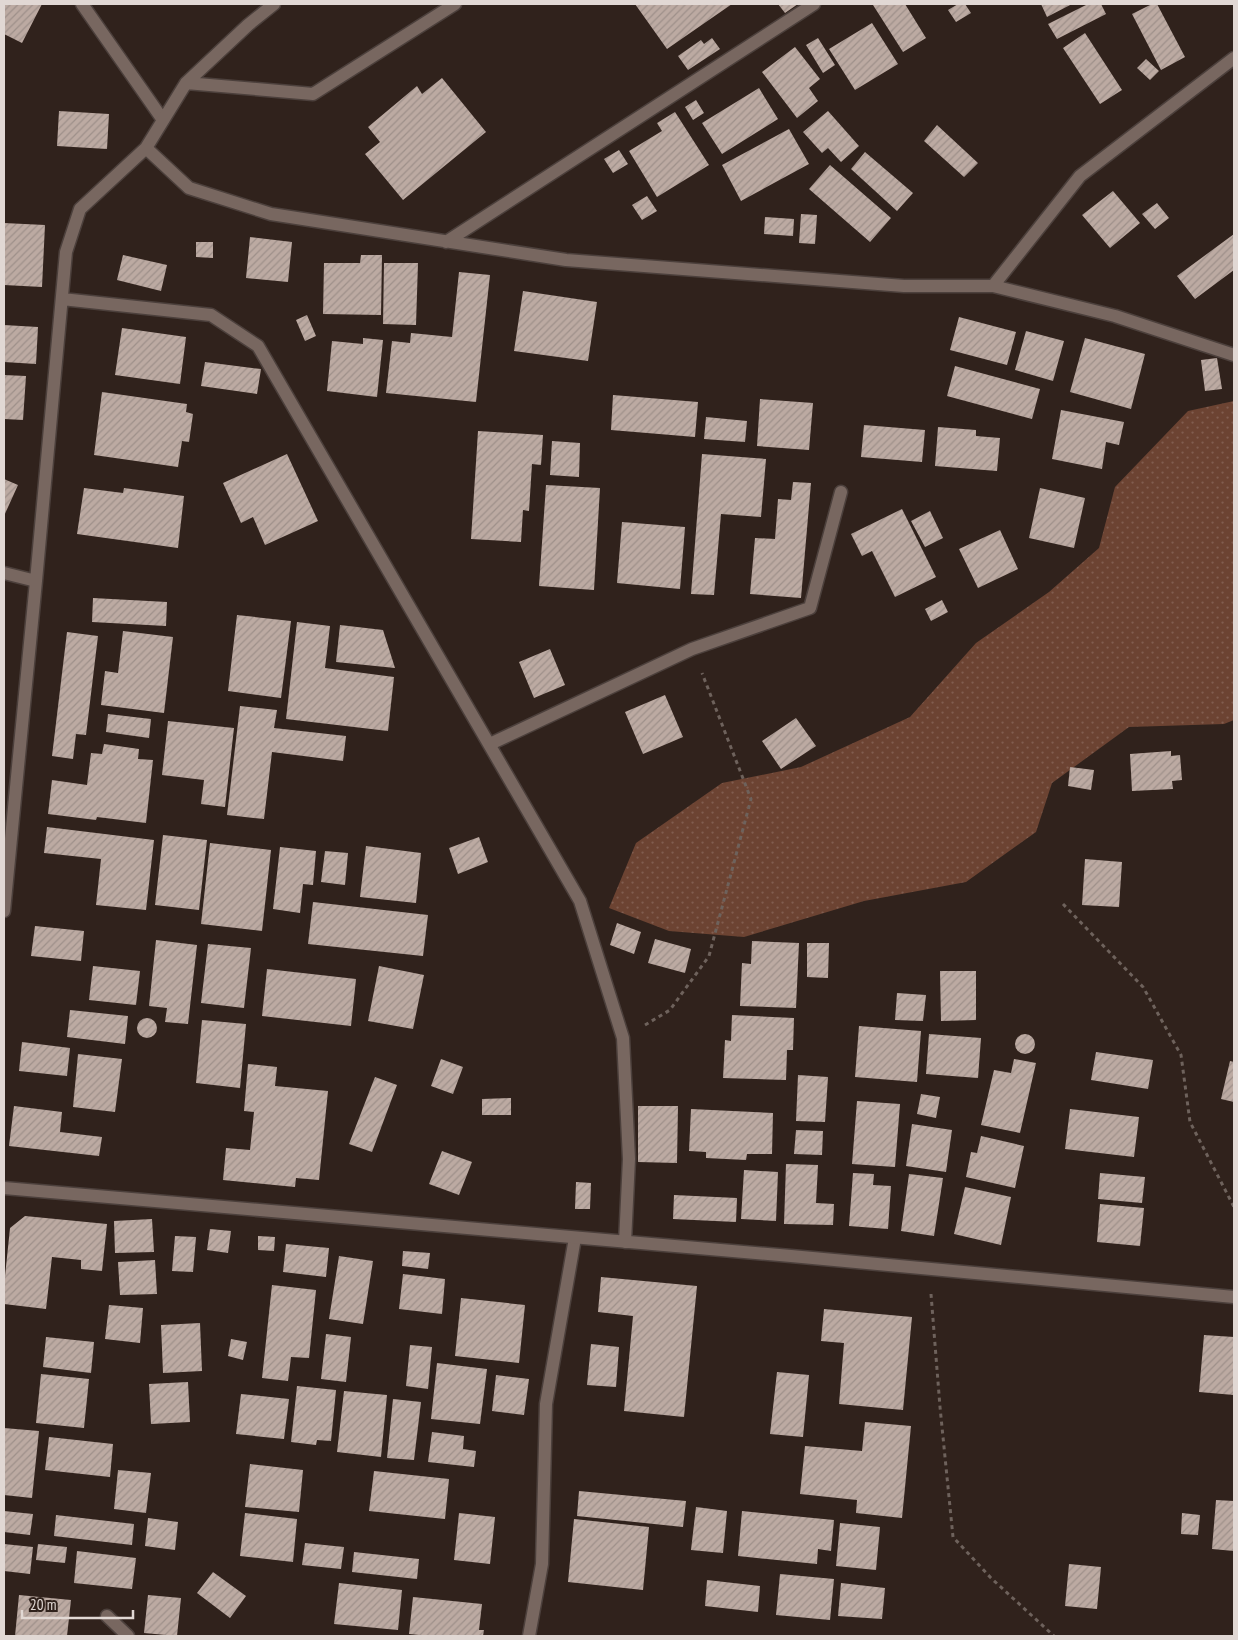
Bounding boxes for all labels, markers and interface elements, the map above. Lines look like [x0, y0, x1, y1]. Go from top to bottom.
scale bar [22, 1588, 134, 1620]
text: 20 m [30, 1595, 56, 1614]

